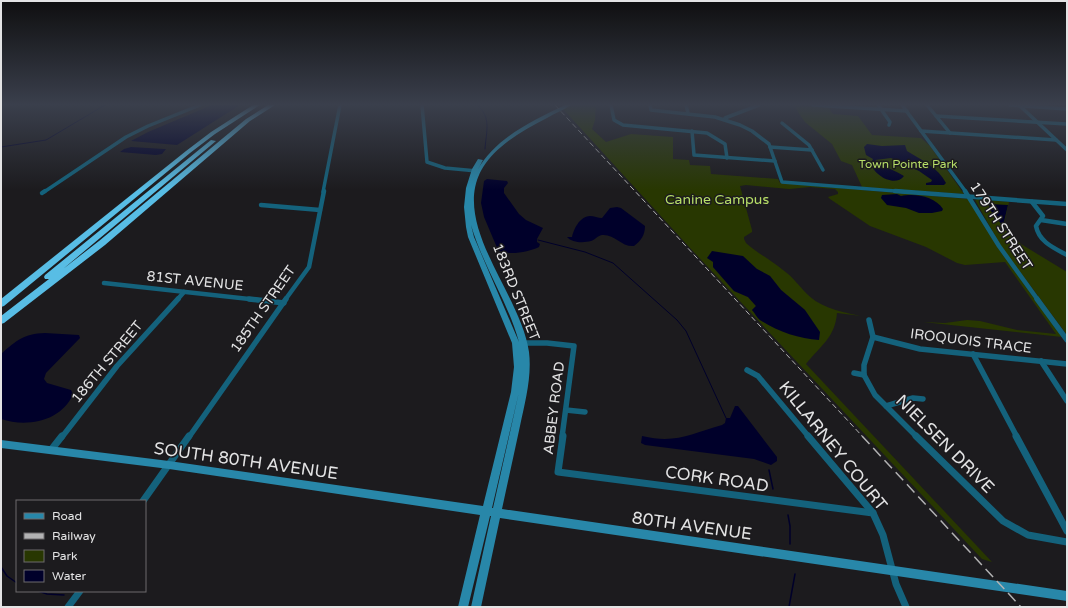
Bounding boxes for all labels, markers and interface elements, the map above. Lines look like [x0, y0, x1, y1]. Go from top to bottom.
park label: Town Pointe Park [858, 157, 958, 171]
street label: 179TH STREET [966, 179, 1036, 274]
park label: Canine Campus [665, 191, 769, 208]
street label: 183RD STREET [489, 241, 543, 344]
street label: 185TH STREET [227, 262, 300, 356]
street label: 81ST AVENUE [146, 267, 244, 295]
street label: 186TH STREET [68, 317, 147, 407]
street label: IROQUOIS TRACE [909, 325, 1033, 357]
street label: ABBEY ROAD [540, 361, 568, 455]
street label: KILLARNEY COURT [774, 377, 892, 516]
street label: NIELSEN DRIVE [891, 390, 999, 498]
street label: SOUTH 80TH AVENUE [153, 438, 339, 484]
street label: CORK ROAD [664, 461, 770, 497]
legend [16, 500, 146, 592]
street label: 80TH AVENUE [631, 507, 753, 545]
text: Road [52, 509, 82, 523]
text: Railway [52, 529, 96, 543]
text: Park [52, 549, 78, 563]
text: Water [52, 569, 87, 583]

